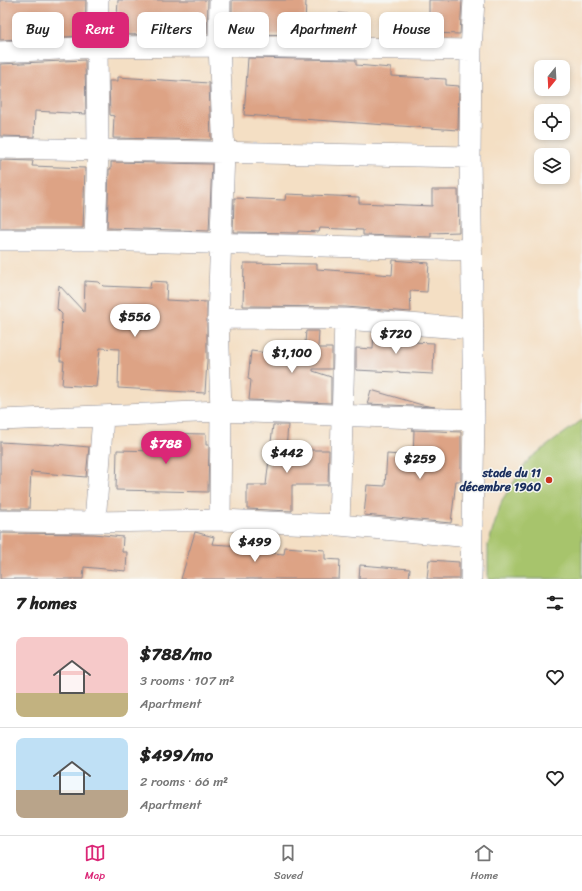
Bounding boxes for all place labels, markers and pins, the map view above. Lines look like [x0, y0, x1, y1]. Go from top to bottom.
pin: $556 [111, 304, 159, 338]
pin: $720 [372, 321, 420, 355]
pin: $1,100 [259, 340, 325, 374]
pin: $788 [142, 431, 190, 465]
pin: $442 [263, 440, 311, 474]
pin: $259 [396, 446, 444, 480]
place label: stade du 11 décembre 1960 [459, 462, 541, 498]
marker: stade du 11 décembre 1960 [544, 475, 554, 485]
pin: $499 [231, 529, 279, 563]

